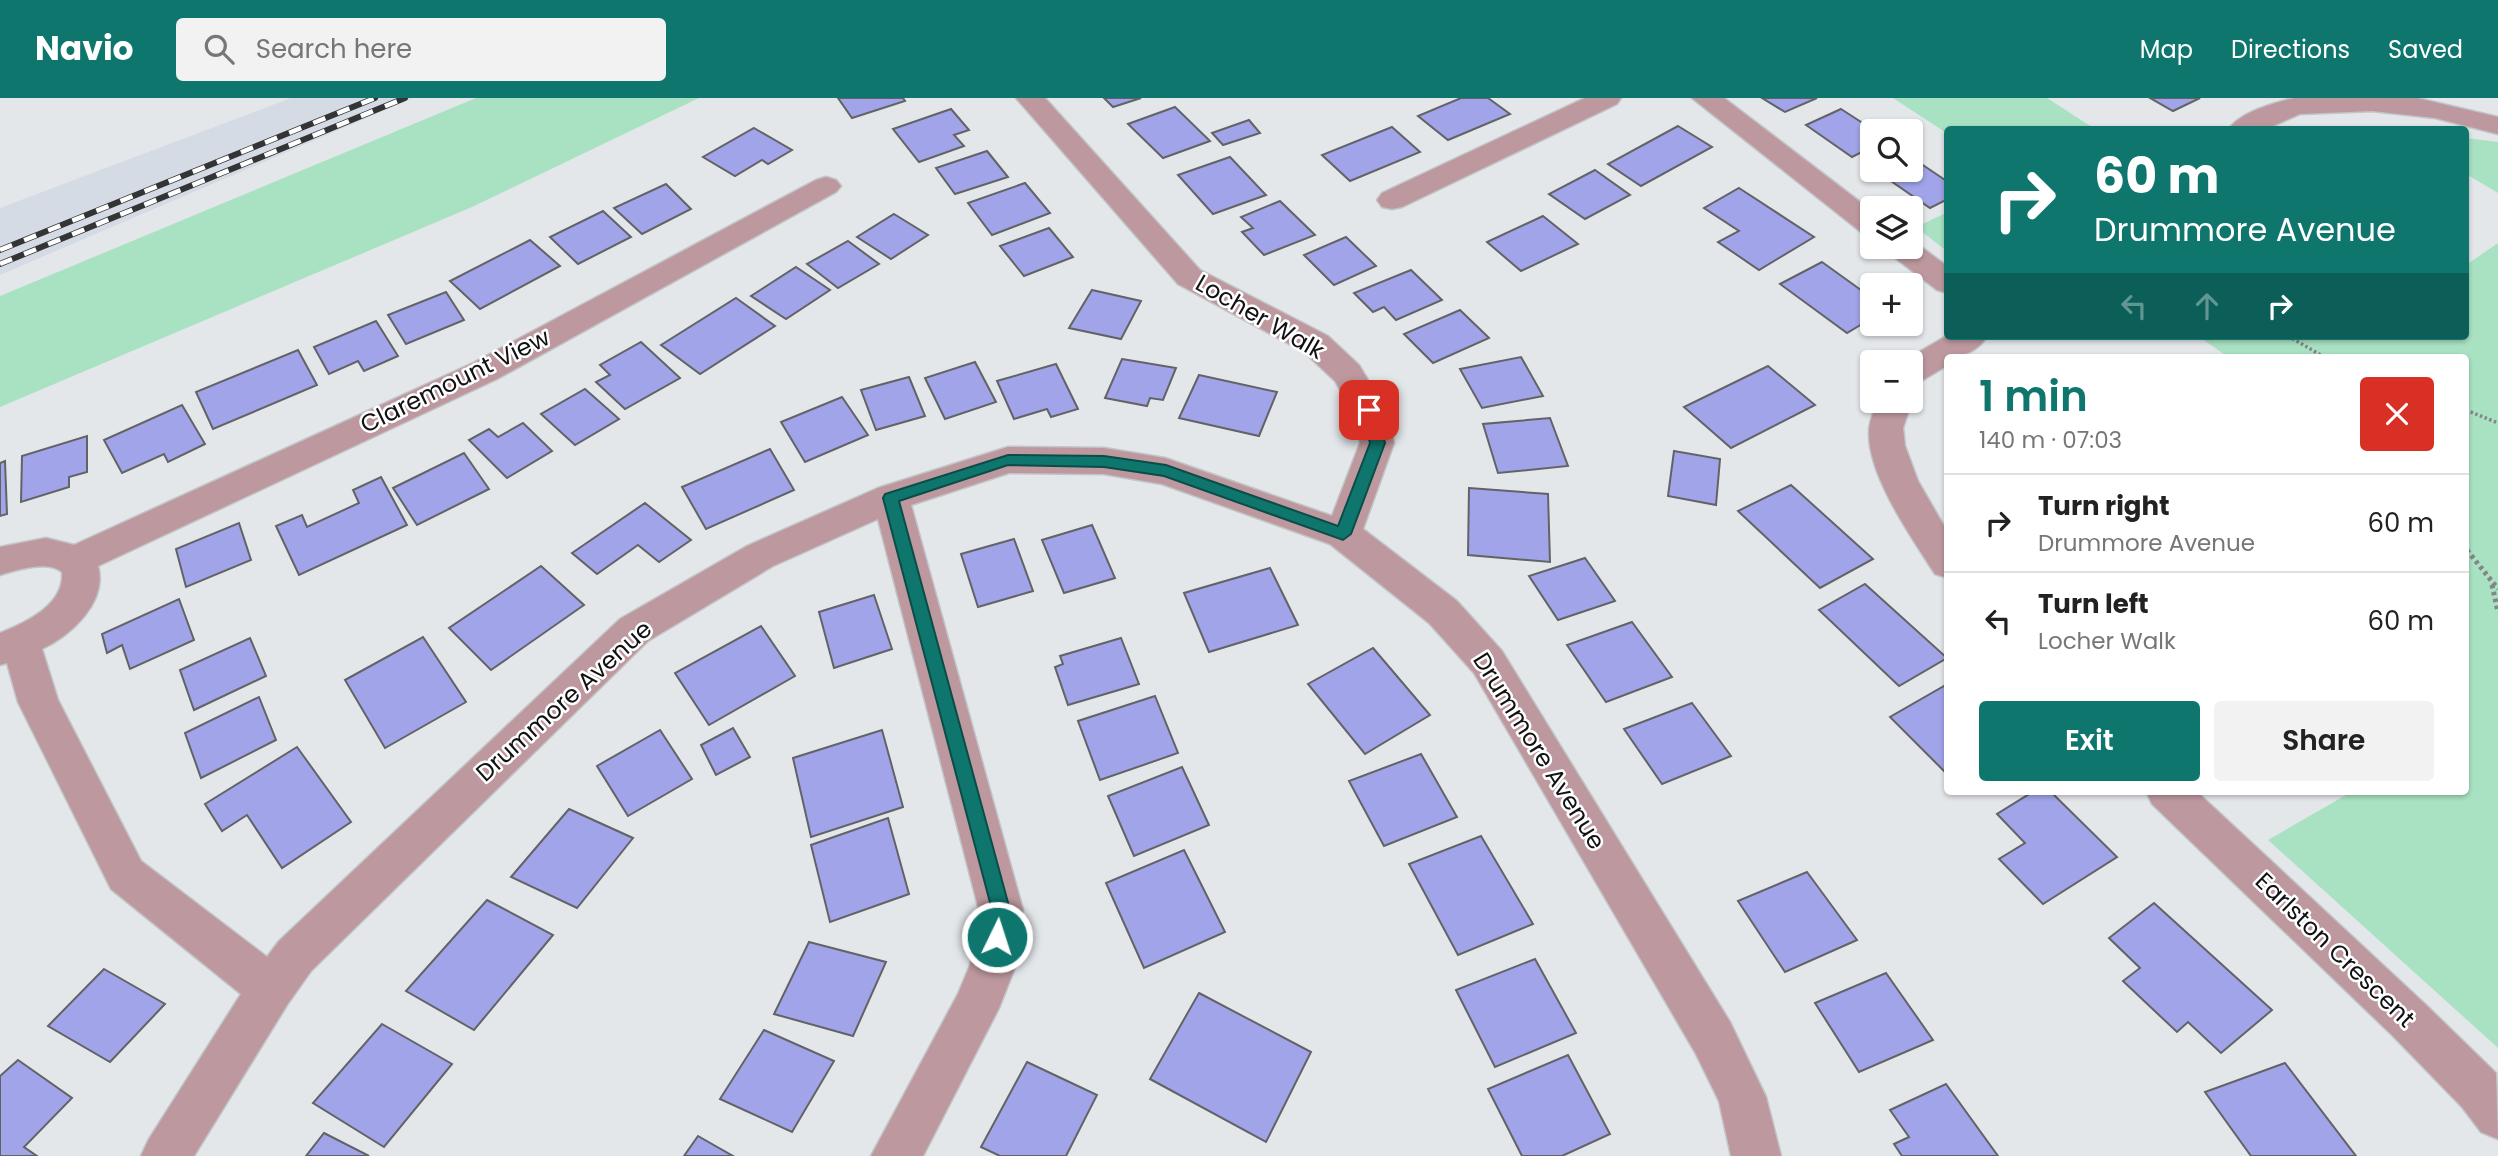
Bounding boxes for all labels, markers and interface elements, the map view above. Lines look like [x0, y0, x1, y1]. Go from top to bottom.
search box [176, 18, 666, 81]
text: Navio [35, 25, 134, 72]
icon: search [200, 30, 238, 68]
text: Search here [256, 31, 412, 67]
text: Map [2140, 33, 2193, 66]
text: Directions [2231, 33, 2350, 66]
text: Saved [2388, 33, 2463, 66]
map controls [1860, 119, 1923, 413]
button: search [1860, 119, 1923, 182]
text: 60 m [2094, 142, 2219, 210]
icon: right [1979, 154, 2070, 245]
button: layers [1860, 196, 1923, 259]
text: Drummore Avenue [2094, 207, 2396, 252]
street label: Locher Walk [1190, 266, 1331, 367]
button: + [1860, 273, 1923, 336]
icon: left [2115, 287, 2153, 325]
icon: ahead [2188, 287, 2226, 325]
icon: right [2261, 287, 2299, 325]
street label: Claremount View [354, 320, 555, 441]
button: − [1860, 350, 1923, 413]
text: 1 min [1979, 367, 2088, 426]
button: close [2360, 377, 2434, 451]
pin [1339, 380, 1399, 440]
icon: arrive [1350, 391, 1388, 429]
text: 140 m · 07:03 [1979, 424, 2122, 456]
text: Turn right [2038, 488, 2170, 524]
icon: right [1979, 504, 2017, 542]
text: 60 m [2367, 505, 2434, 541]
text: Drummore Avenue [2038, 527, 2255, 559]
text: Turn left [2038, 586, 2149, 622]
icon: left [1979, 602, 2017, 640]
text: 60 m [2367, 603, 2434, 639]
street label: Drummore Avenue [468, 613, 659, 789]
text: Locher Walk [2038, 625, 2176, 657]
street label: Drummore Avenue [1465, 646, 1613, 856]
button: Exit [1979, 701, 2200, 781]
button: Share [2214, 701, 2434, 781]
street label: Earlston Crescent [2248, 865, 2422, 1035]
position arrow [960, 900, 1034, 974]

